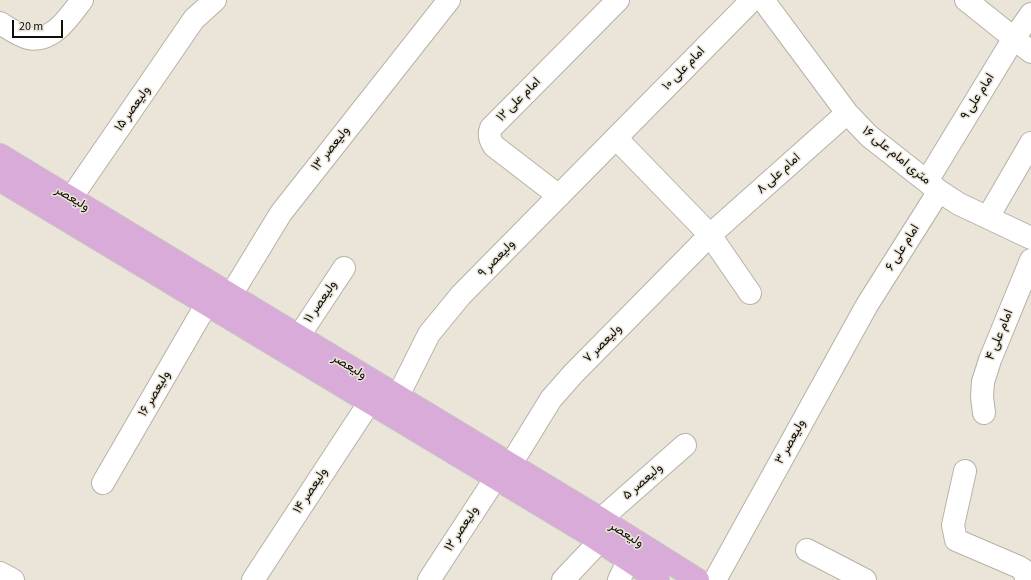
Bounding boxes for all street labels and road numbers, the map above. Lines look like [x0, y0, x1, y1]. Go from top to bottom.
street label: امام علی ۱۰ [659, 44, 709, 94]
street label: امام علی ۹ [958, 71, 998, 123]
street label: امام علی ۱۲ [494, 75, 544, 125]
street label: ولیعصر ۱۵ [112, 83, 154, 135]
street label: ولیعصر ۱۳ [309, 123, 353, 175]
street label: ۱۶ متری امام علی [858, 123, 934, 189]
street label: امام علی ۸ [754, 150, 804, 198]
street label: ولیعصر [52, 183, 92, 215]
street label: امام علی ۶ [883, 222, 923, 274]
street label: ولیعصر ۹ [475, 237, 519, 281]
street label: ولیعصر ۱۱ [301, 278, 341, 326]
street label: امام علی ۴ [983, 307, 1017, 363]
street label: ولیعصر ۷ [580, 321, 626, 367]
street label: ولیعصر [329, 351, 369, 383]
street label: ولیعصر ۱۶ [136, 368, 174, 420]
street label: ولیعصر ۳ [772, 417, 810, 467]
street label: ولیعصر ۵ [620, 460, 666, 504]
street label: ولیعصر ۱۴ [290, 465, 332, 517]
street label: ولیعصر ۱۲ [442, 503, 482, 555]
street label: ولیعصر [606, 518, 646, 552]

